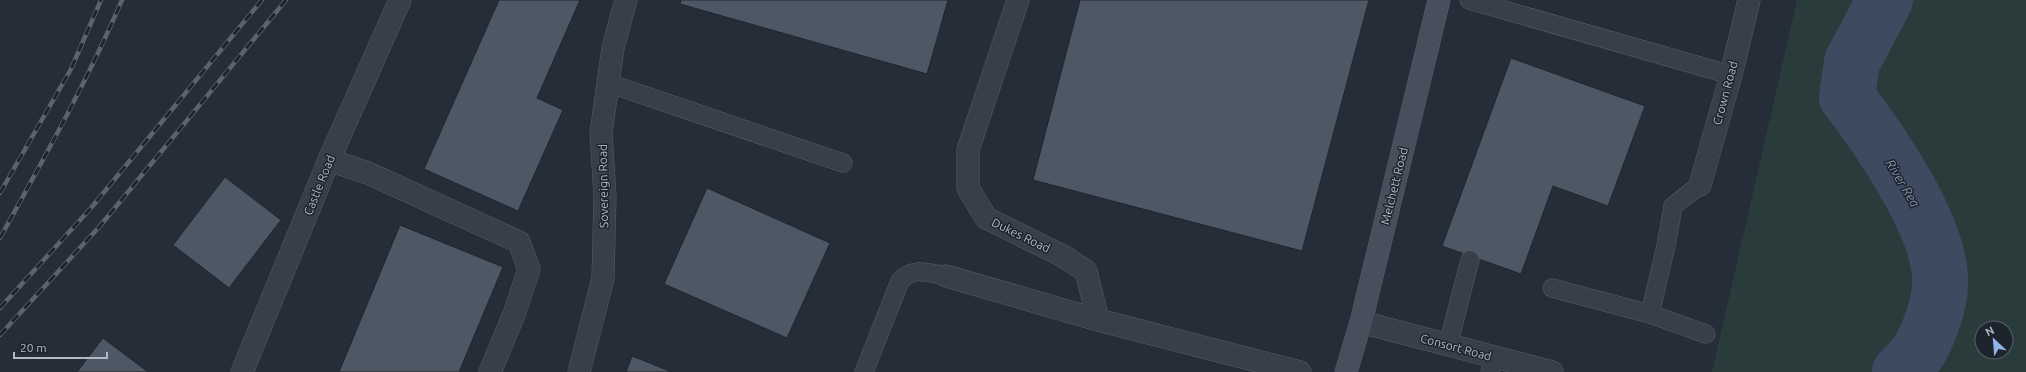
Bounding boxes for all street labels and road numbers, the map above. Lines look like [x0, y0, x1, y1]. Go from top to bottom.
street label: Crown Road [1710, 60, 1740, 126]
street label: Sovereign Road [596, 144, 610, 228]
street label: Melchett Road [1378, 146, 1410, 226]
street label: Castle Road [301, 153, 337, 217]
street label: Dukes Road [990, 215, 1052, 255]
street label: Consort Road [1419, 331, 1493, 363]

